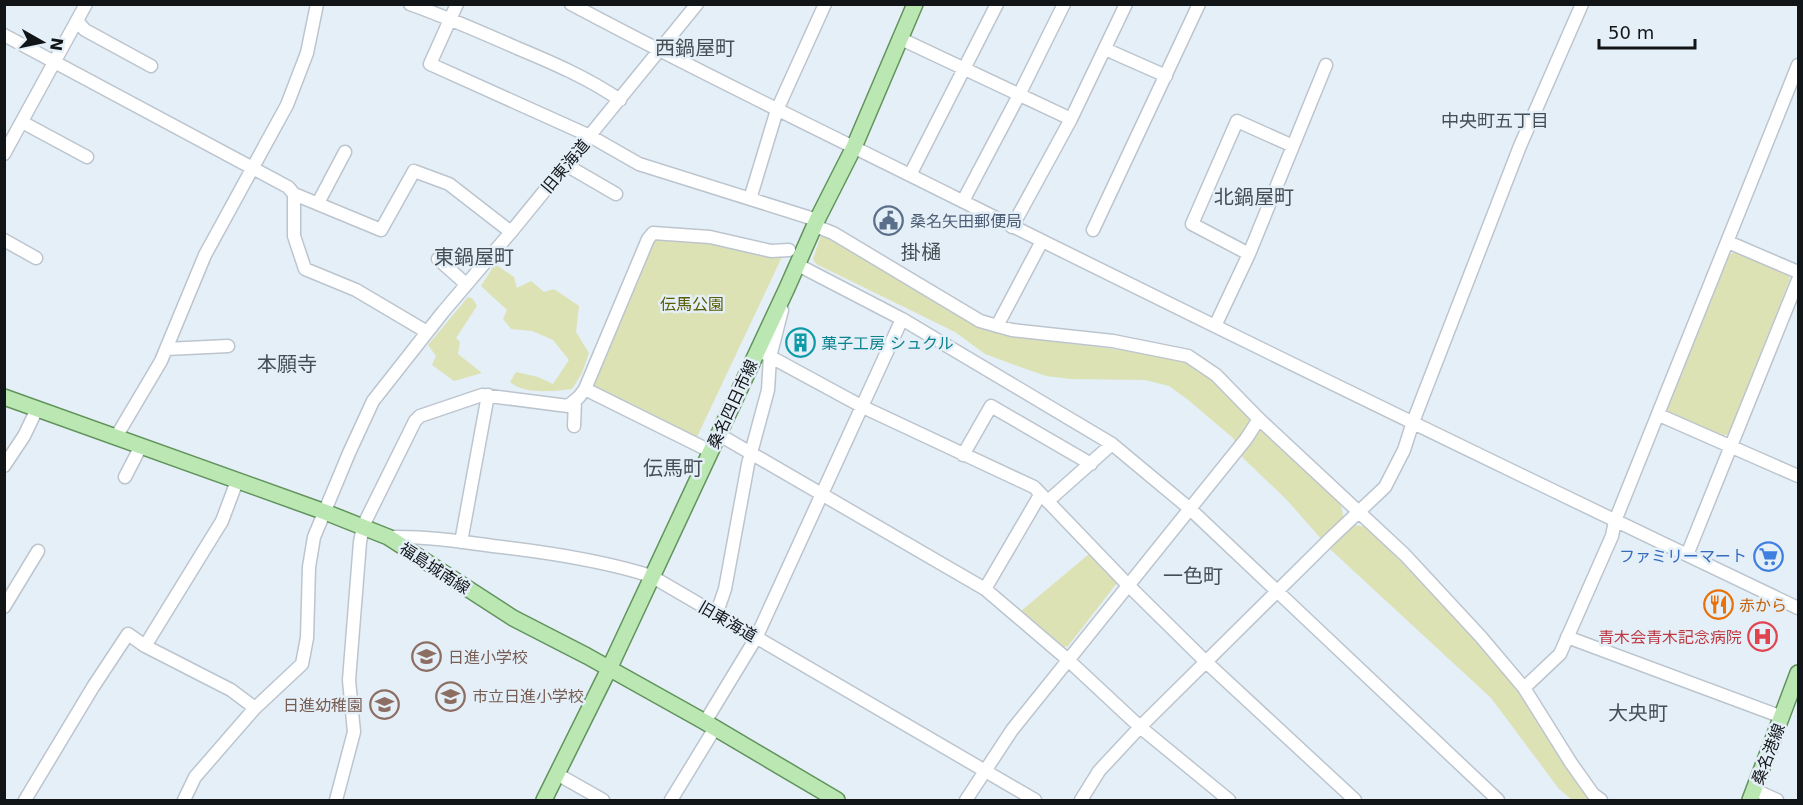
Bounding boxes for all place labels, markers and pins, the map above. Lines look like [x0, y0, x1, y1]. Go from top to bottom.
public building icon: 桑名矢田郵便局 [873, 205, 905, 237]
place label: 桑名矢田郵便局 [910, 212, 1022, 231]
building icon: 菓子工房 シュクル [784, 327, 816, 359]
place label: 菓子工房 シュクル [821, 334, 954, 353]
supermarket icon: ファミリーマート [1752, 540, 1784, 572]
place label: ファミリーマート [1619, 547, 1747, 566]
restaurant icon: 赤から [1702, 589, 1734, 621]
place label: 赤から [1739, 596, 1787, 615]
hospital icon: 青木会青木記念病院 [1747, 621, 1779, 653]
place label: 青木会青木記念病院 [1598, 628, 1742, 647]
school or university icon: 日進小学校 [411, 641, 443, 673]
place label: 日進小学校 [448, 648, 528, 667]
school or university icon: 市立日進小学校 [435, 680, 467, 712]
place label: 市立日進小学校 [472, 687, 584, 706]
school or university icon: 日進幼稚園 [368, 689, 400, 721]
place label: 日進幼稚園 [283, 696, 363, 715]

